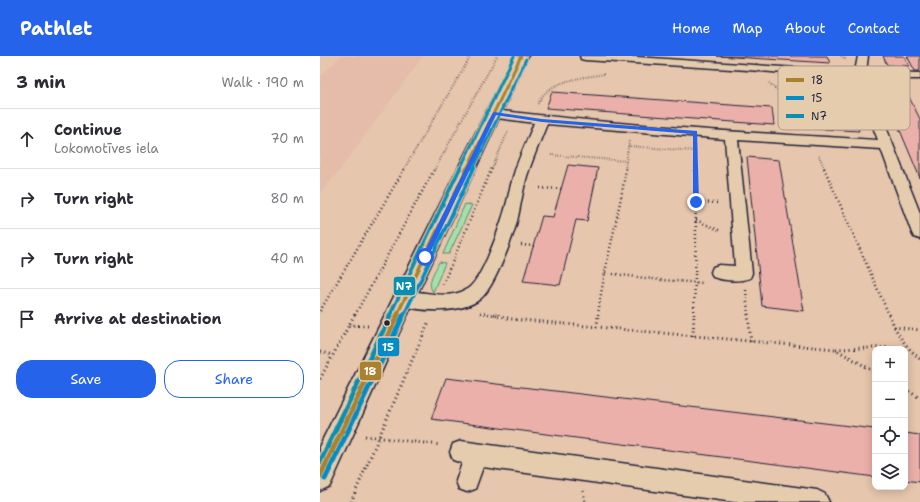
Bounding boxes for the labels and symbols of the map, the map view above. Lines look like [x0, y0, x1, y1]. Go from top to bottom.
legend [778, 66, 910, 130]
text: 18 [811, 73, 823, 88]
text: 15 [811, 91, 822, 106]
text: N7 [811, 109, 827, 124]
route end [687, 193, 705, 211]
route start [416, 248, 434, 266]
line badge: N7 [393, 276, 416, 296]
text: N7 [396, 279, 412, 294]
unlabelled marker [382, 318, 392, 328]
line badge: 15 [377, 337, 400, 357]
text: 15 [382, 340, 394, 355]
line badge: 18 [359, 361, 382, 381]
text: 18 [364, 364, 377, 379]

